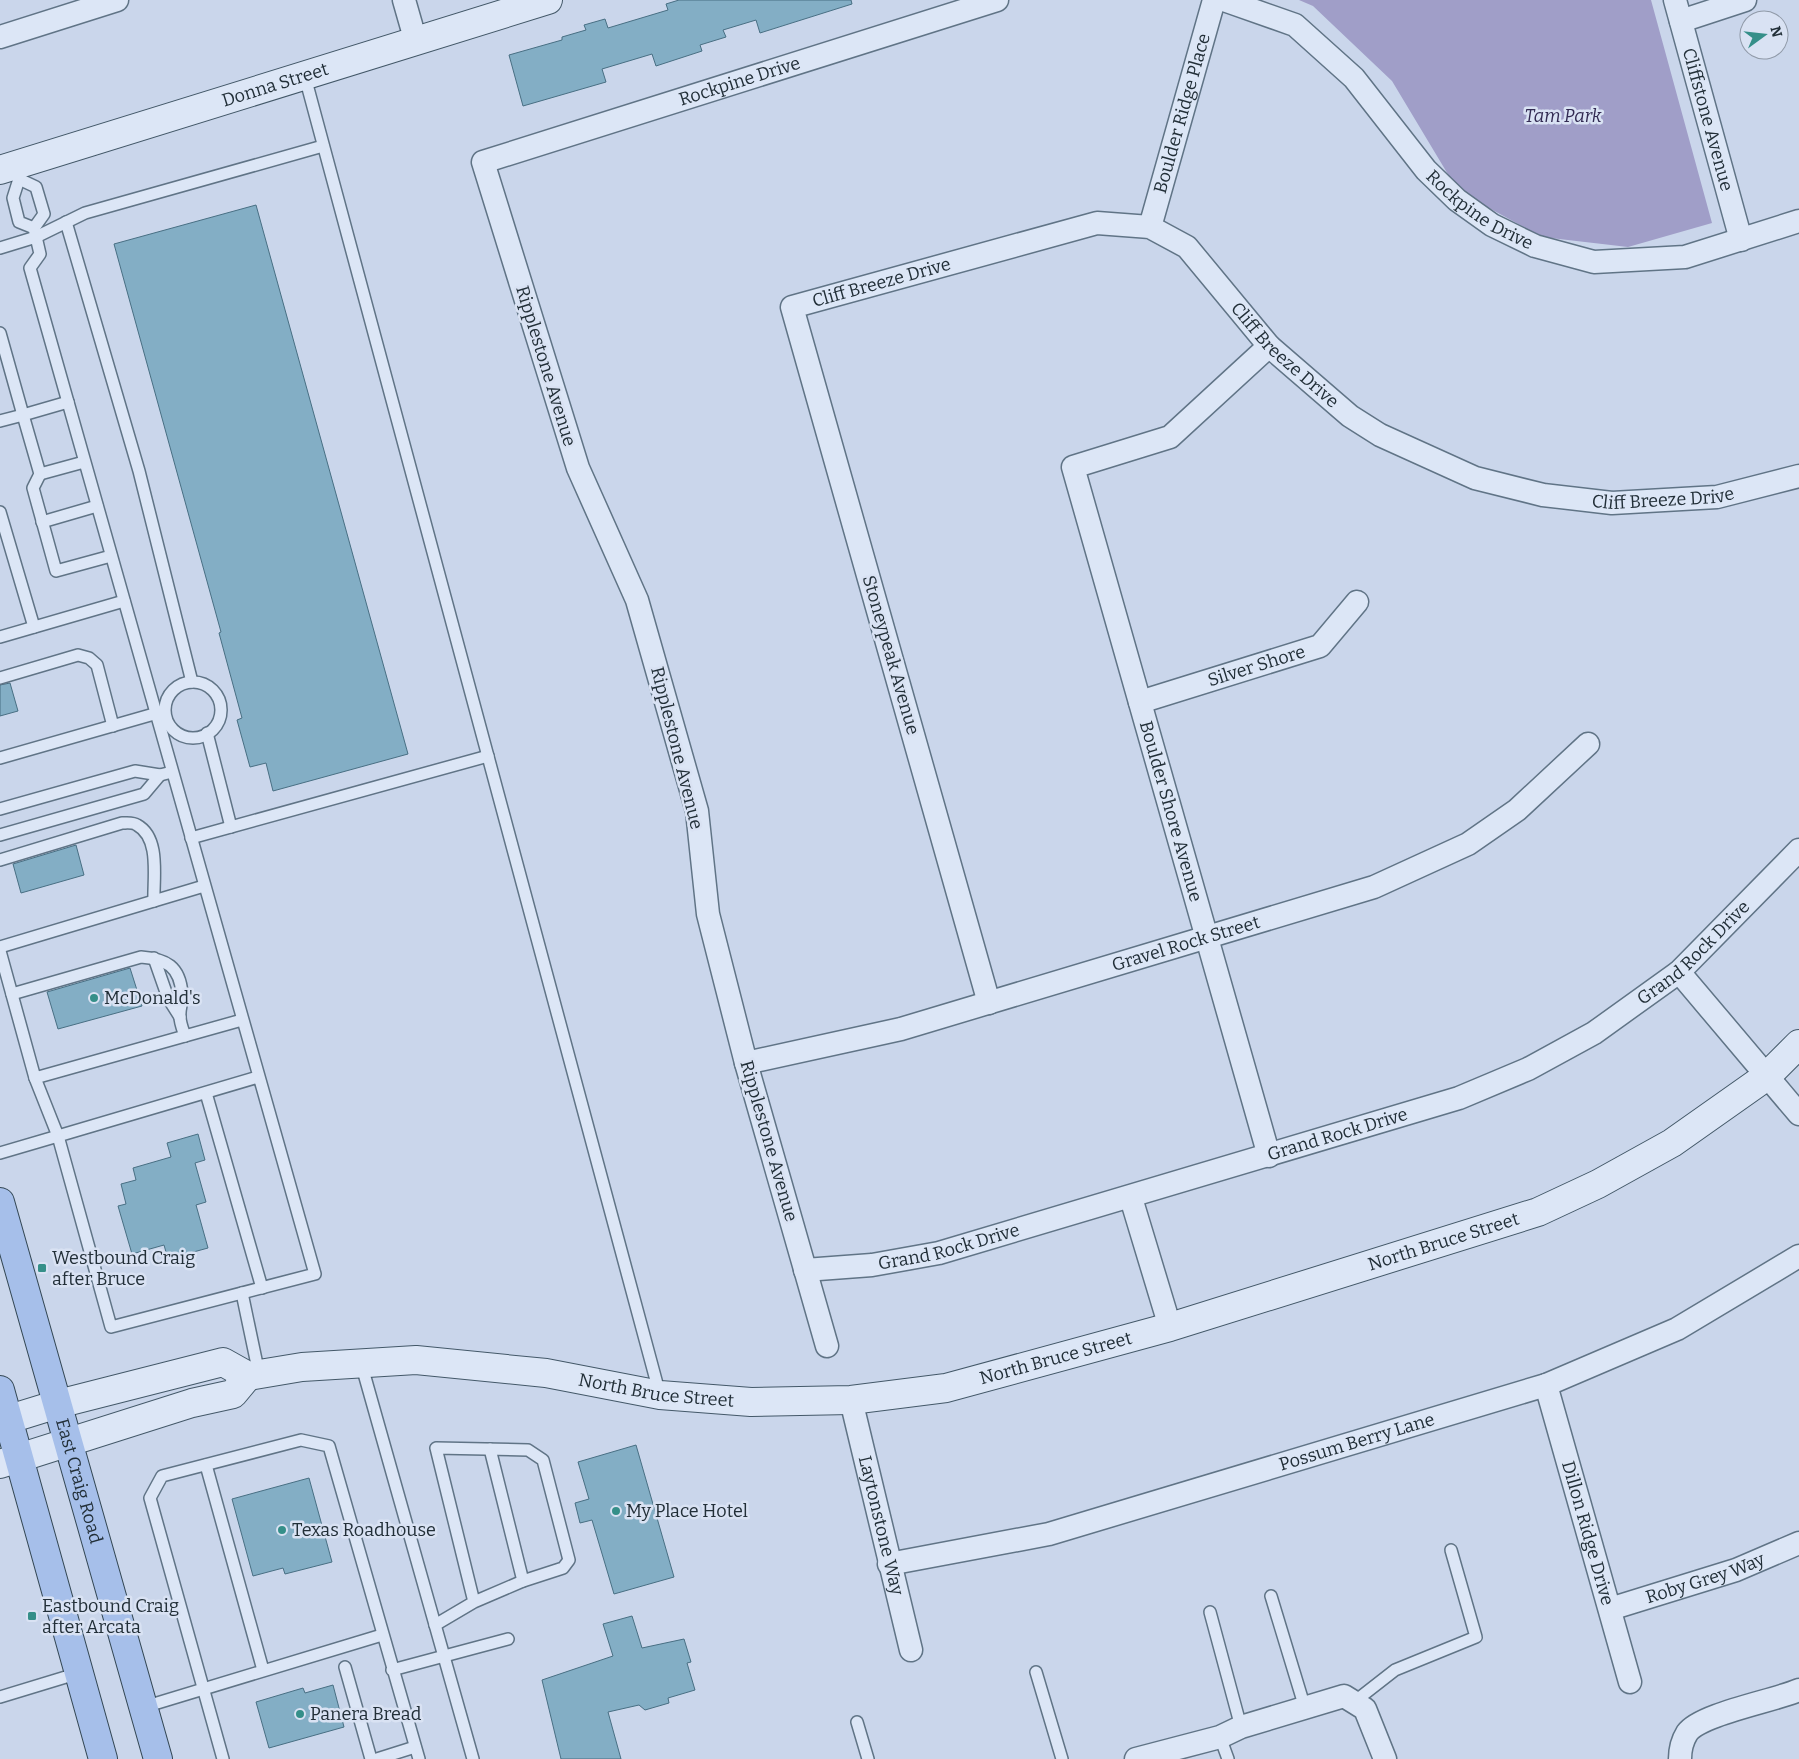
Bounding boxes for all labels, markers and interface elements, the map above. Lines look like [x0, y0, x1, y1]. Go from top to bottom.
north arrow [1739, 10, 1789, 60]
text: N [1766, 24, 1786, 39]
street label: Boulder Ridge Place [1149, 31, 1215, 196]
street label: Cliffstone Avenue [1678, 46, 1738, 194]
street label: Rockpine Drive [676, 52, 803, 111]
street label: Donna Street [219, 58, 331, 112]
park label: Tam Park [1524, 105, 1602, 127]
street label: Rockpine Drive [1422, 165, 1537, 254]
street label: Cliff Breeze Drive [810, 253, 953, 312]
street label: Ripplestone Avenue [511, 283, 581, 449]
street label: Cliff Breeze Drive [1226, 298, 1343, 412]
street label: Cliff Breeze Drive [1591, 482, 1736, 514]
street label: Stoneypeak Avenue [858, 573, 924, 737]
street label: Silver Shore [1205, 640, 1308, 691]
street label: Ripplestone Avenue [646, 664, 708, 832]
street label: Boulder Shore Avenue [1135, 718, 1207, 904]
street label: Grand Rock Drive [1633, 896, 1754, 1010]
street label: Gravel Rock Street [1109, 911, 1263, 976]
place label: McDonald's [104, 987, 201, 1009]
marker: McDonald's [88, 992, 100, 1004]
street label: Ripplestone Avenue [735, 1058, 803, 1224]
street label: Grand Rock Drive [1265, 1103, 1410, 1166]
street label: North Bruce Street [1365, 1208, 1522, 1275]
street label: Grand Rock Drive [876, 1219, 1022, 1275]
place label: Westbound Craig after Bruce [52, 1247, 195, 1290]
marker: Westbound Craig after Bruce [36, 1262, 48, 1274]
street label: North Bruce Street [977, 1327, 1135, 1389]
street label: North Bruce Street [577, 1368, 735, 1412]
street label: Possum Berry Lane [1276, 1408, 1437, 1475]
street label: East Craig Road [51, 1416, 107, 1546]
street label: Laytonstone Way [854, 1454, 909, 1598]
street label: Dillon Ridge Drive [1557, 1458, 1619, 1608]
place label: My Place Hotel [626, 1500, 748, 1522]
marker: My Place Hotel [610, 1505, 622, 1517]
place label: Texas Roadhouse [292, 1519, 436, 1541]
marker: Texas Roadhouse [276, 1524, 288, 1536]
street label: Roby Grey Way [1643, 1548, 1769, 1608]
place label: Eastbound Craig after Arcata [42, 1595, 179, 1638]
marker: Eastbound Craig after Arcata [26, 1610, 38, 1622]
place label: Panera Bread [310, 1703, 422, 1725]
marker: Panera Bread [294, 1708, 306, 1720]

